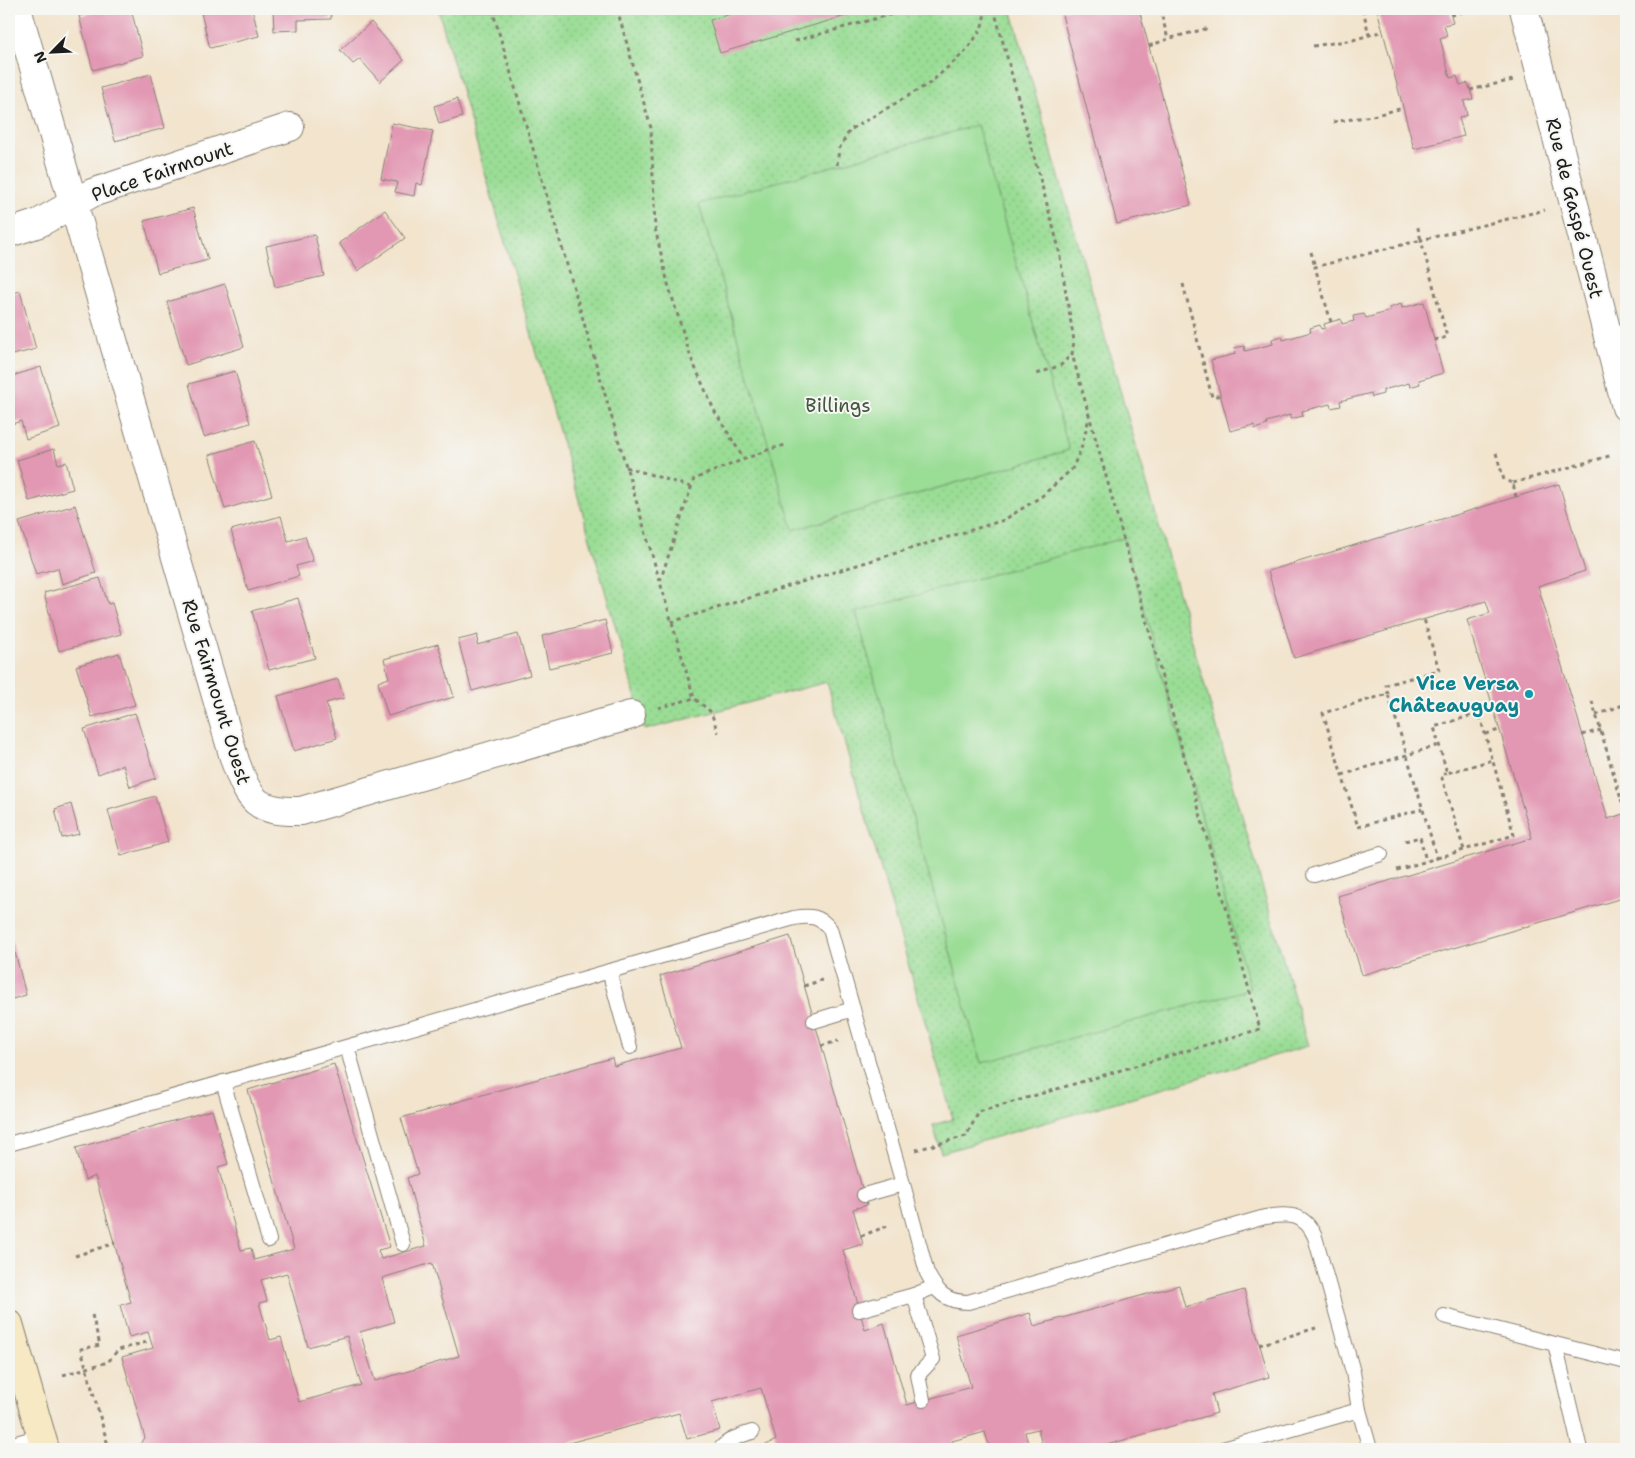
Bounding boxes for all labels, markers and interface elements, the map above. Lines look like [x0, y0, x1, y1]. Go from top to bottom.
north arrow [28, 28, 78, 78]
text: N [30, 49, 51, 66]
street label: Rue de Gaspé Ouest [1540, 115, 1609, 301]
street label: Place Fairmount [88, 136, 236, 207]
park label: Billings [805, 393, 871, 418]
street label: Rue Fairmount Ouest [176, 596, 257, 788]
place label: Vice Versa Châteauguay [1389, 671, 1519, 718]
marker: Vice Versa Châteauguay [1523, 688, 1535, 700]

